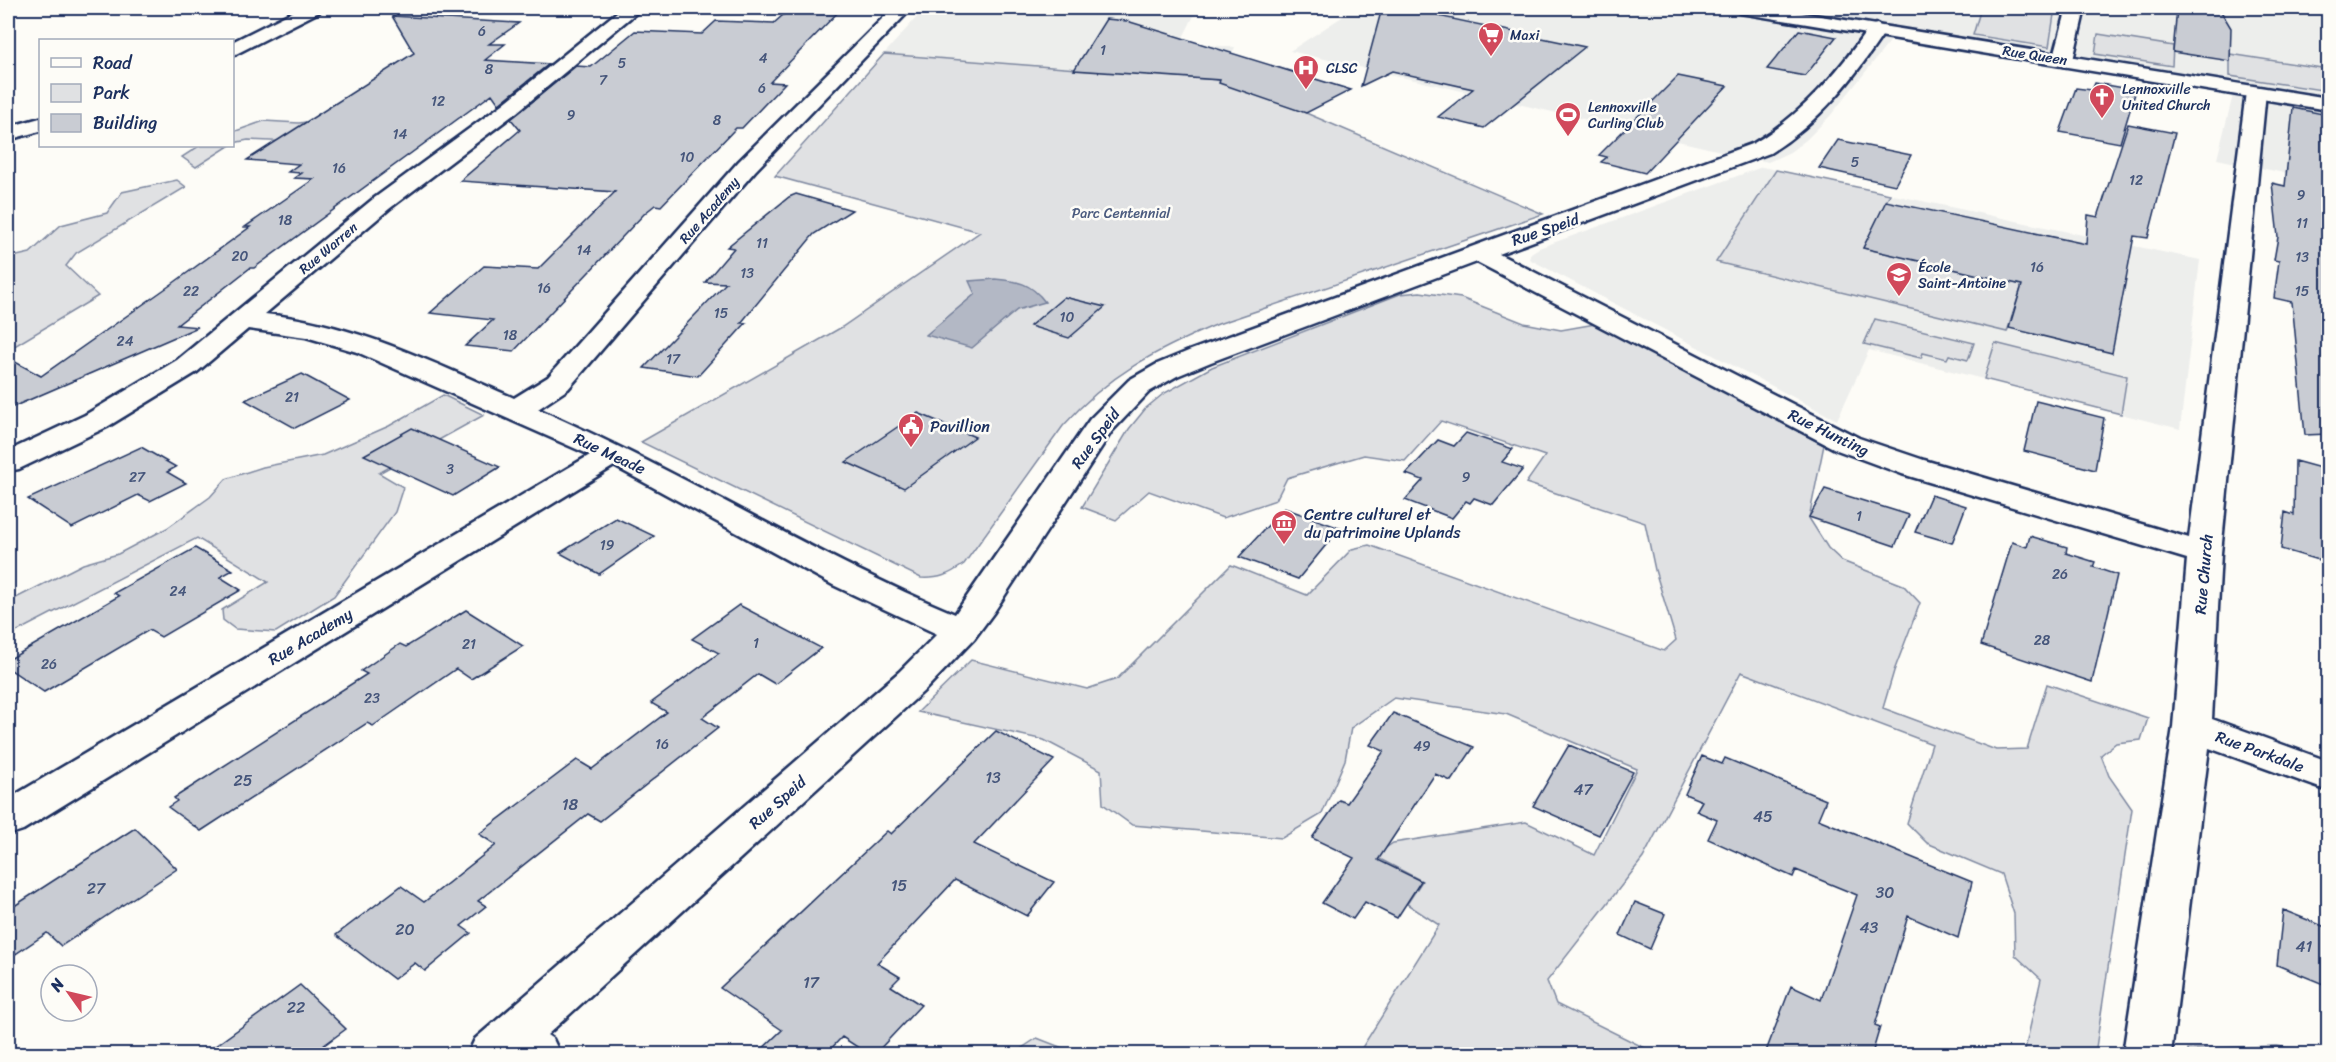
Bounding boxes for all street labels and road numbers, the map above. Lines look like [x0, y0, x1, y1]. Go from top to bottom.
street label: Rue Queen [2001, 38, 2070, 73]
street label: Rue Academy [673, 170, 746, 250]
street label: Rue Speid [1507, 204, 1584, 255]
street label: Rue Warren [293, 216, 364, 281]
street label: Rue Speid [1063, 400, 1129, 475]
street label: Rue Hunting [1783, 400, 1874, 465]
street label: Rue Meade [569, 424, 651, 483]
street label: Rue Church [2186, 533, 2221, 615]
street label: Rue Academy [262, 599, 359, 673]
street label: Rue Parkdale [2211, 722, 2308, 781]
street label: Rue Speid [742, 767, 814, 836]

